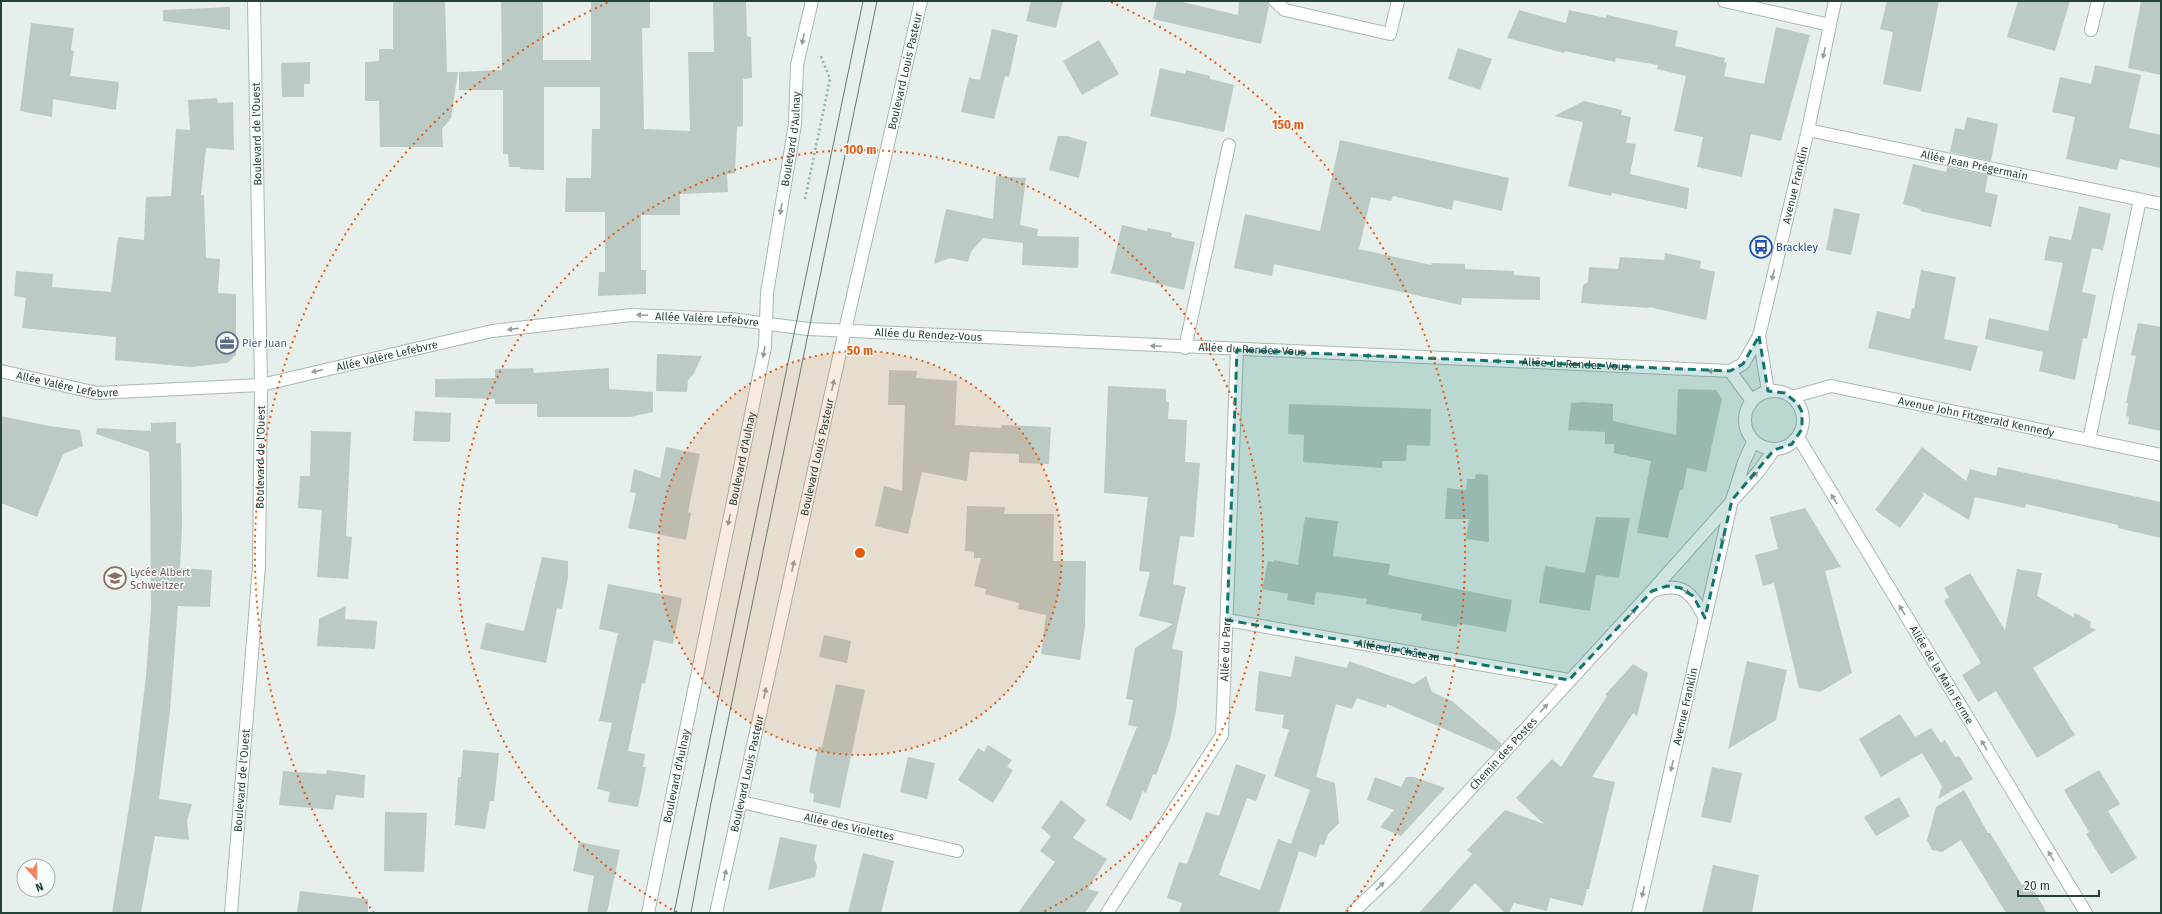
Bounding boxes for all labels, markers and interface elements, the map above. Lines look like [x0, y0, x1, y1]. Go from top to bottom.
street label: Boulevard Louis Pasteur [885, 10, 925, 131]
one-way arrow [800, 33, 806, 45]
one-way arrow [1820, 47, 1826, 59]
street label: Boulevard de l'Ouest [250, 82, 264, 186]
street label: Boulevard d'Aulnay [778, 91, 803, 187]
text: 150 m [1272, 118, 1304, 132]
text: 100 m [844, 143, 876, 157]
street label: Avenue Franklin [1779, 145, 1810, 225]
street label: Allée Jean Prégermain [1920, 147, 2029, 182]
one-way arrow [778, 203, 784, 215]
bus stop icon: Brackley [1748, 234, 1774, 260]
place label: Brackley [1776, 241, 1819, 254]
one-way arrow [1770, 269, 1776, 281]
street label: Allée Valère Lefebvre [655, 309, 760, 329]
one-way arrow [635, 312, 648, 318]
one-way arrow [507, 325, 519, 332]
street label: Allée du Rendez-Vous [874, 326, 982, 343]
office icon: Pier Juan [214, 330, 240, 356]
place label: Pier Juan [242, 337, 287, 350]
street label: Allée Valère Lefebvre [335, 337, 439, 374]
street label: Allée du Rendez-Vous [1198, 340, 1306, 358]
one-way arrow [1150, 343, 1162, 350]
text: 50 m [847, 344, 873, 358]
one-way arrow [761, 346, 767, 358]
one-way arrow [1364, 352, 1376, 359]
street label: Allée du Rendez-Vous [1522, 355, 1630, 373]
one-way arrow [1494, 358, 1506, 365]
one-way arrow [1707, 367, 1719, 374]
street label: Allée Valère Lefebvre [15, 368, 119, 400]
one-way arrow [311, 368, 323, 374]
one-way arrow [831, 379, 837, 391]
street label: Avenue John Fitzgerald Kennedy [1897, 394, 2056, 439]
street label: Boulevard Louis Pasteur [798, 396, 836, 517]
street label: Boulevard de l'Ouest [253, 405, 267, 509]
street label: Boulevard d'Aulnay [726, 410, 758, 507]
one-way arrow [1750, 471, 1759, 481]
one-way arrow [1830, 494, 1838, 504]
one-way arrow [726, 514, 732, 526]
one-way arrow [1720, 532, 1726, 544]
centre of rings [853, 546, 867, 560]
one-way arrow [791, 560, 797, 573]
school or university icon: Lycée Albert Schweitzer [102, 565, 128, 591]
place label: Lycée Albert Schweitzer [130, 566, 190, 592]
one-way arrow [1679, 588, 1691, 595]
one-way arrow [1898, 604, 1905, 616]
one-way arrow [1627, 608, 1636, 617]
street label: Allée du Parc [1218, 616, 1233, 681]
street label: Allée de la Main Ferme [1907, 623, 1977, 727]
street label: Allée du Château [1356, 636, 1441, 664]
street label: Avenue Franklin [1670, 666, 1700, 746]
one-way arrow [763, 687, 769, 700]
one-way arrow [1539, 703, 1548, 713]
street label: Boulevard Louis Pasteur [728, 713, 766, 833]
street label: Chemin des Postes [1467, 714, 1540, 792]
street label: Boulevard d'Aulnay [660, 727, 693, 824]
street label: Boulevard de l'Ouest [231, 728, 252, 833]
one-way arrow [1980, 739, 1987, 751]
one-way arrow [1668, 759, 1674, 772]
street label: Allée des Violettes [803, 810, 896, 843]
one-way arrow [2048, 850, 2055, 862]
north arrow [16, 858, 56, 898]
one-way arrow [722, 869, 728, 881]
scale bar [2018, 872, 2099, 898]
text: N [34, 879, 45, 894]
text: 20 m [2024, 879, 2050, 893]
one-way arrow [1375, 881, 1385, 891]
one-way arrow [1639, 886, 1645, 898]

